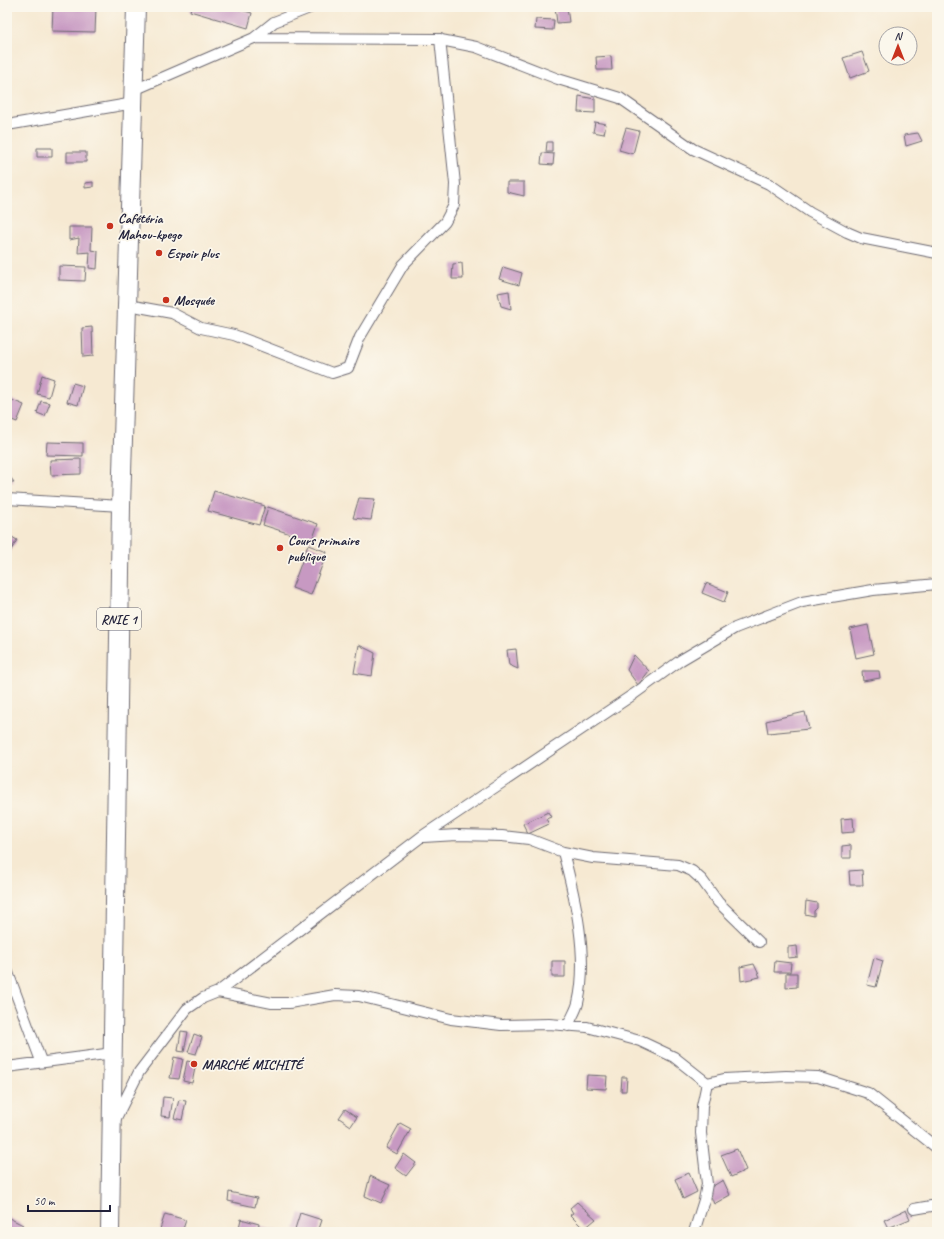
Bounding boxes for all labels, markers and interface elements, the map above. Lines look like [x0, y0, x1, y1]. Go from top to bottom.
north arrow [878, 26, 918, 66]
text: N [895, 29, 904, 43]
place label: Cafétéria Mahou-kpego [118, 210, 183, 243]
marker: Cafétéria Mahou-kpego [105, 221, 115, 231]
place label: Espoir plus [167, 245, 221, 262]
marker: Espoir plus [154, 248, 164, 258]
place label: Mosquée [174, 292, 215, 309]
marker: Mosquée [161, 295, 171, 305]
place label: Cours primaire publique [288, 532, 360, 565]
marker: Cours primaire publique [275, 543, 285, 553]
road number: RNIE 1 [97, 608, 141, 630]
place label: MARCHÉ MICHITÉ [202, 1056, 305, 1073]
marker: MARCHÉ MICHITÉ [189, 1059, 199, 1069]
scale bar [28, 1187, 110, 1213]
text: 50 m [34, 1193, 56, 1209]

